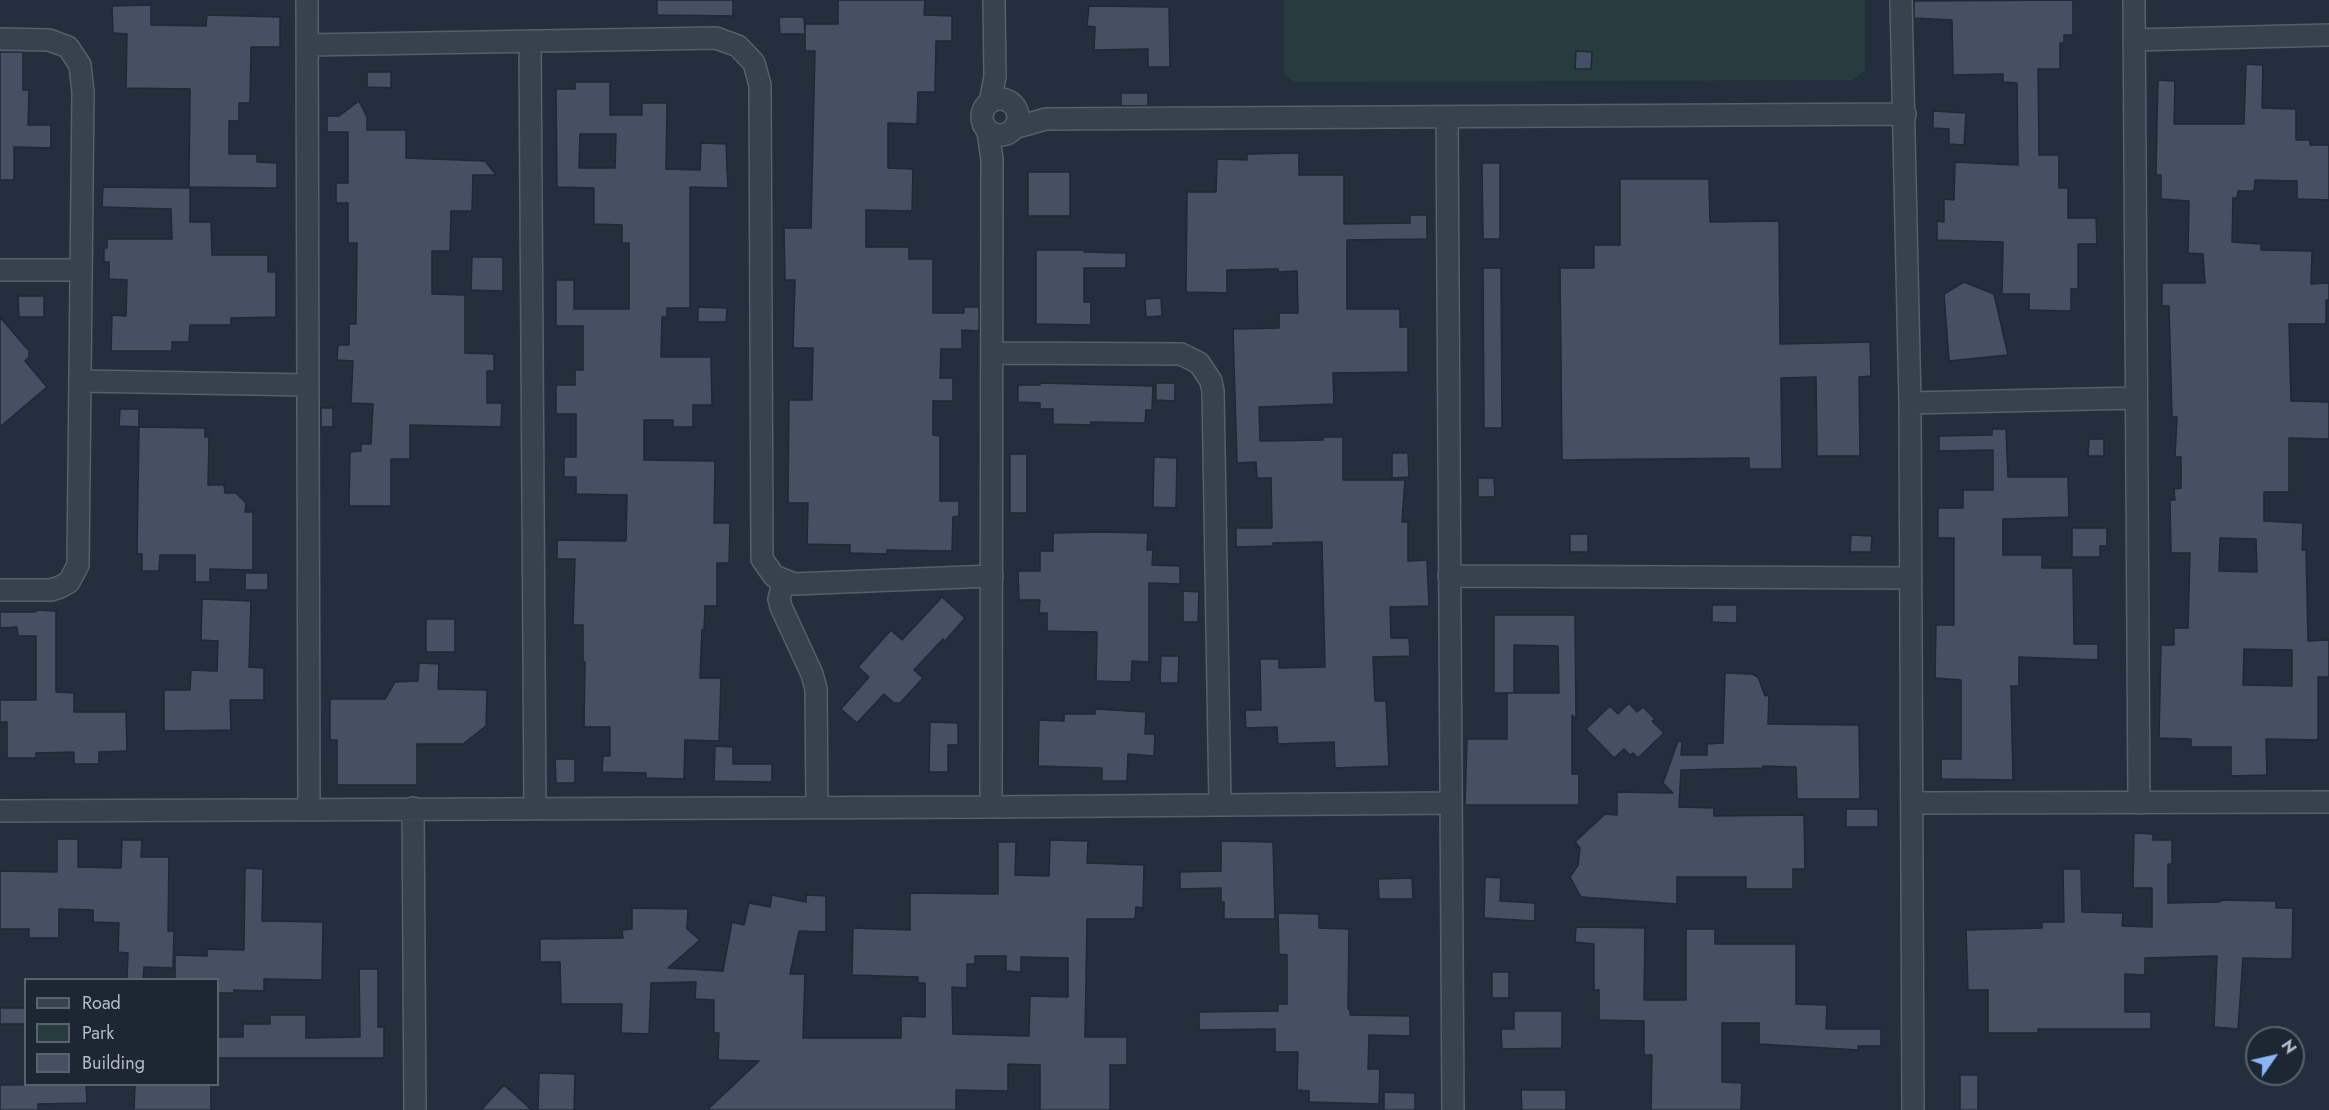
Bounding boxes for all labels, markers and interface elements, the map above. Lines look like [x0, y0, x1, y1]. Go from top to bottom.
legend [24, 978, 219, 1086]
text: Road [82, 990, 121, 1016]
text: Park [82, 1020, 114, 1046]
north arrow [2245, 1026, 2305, 1086]
text: N [2276, 1035, 2302, 1058]
text: Building [82, 1050, 145, 1076]

